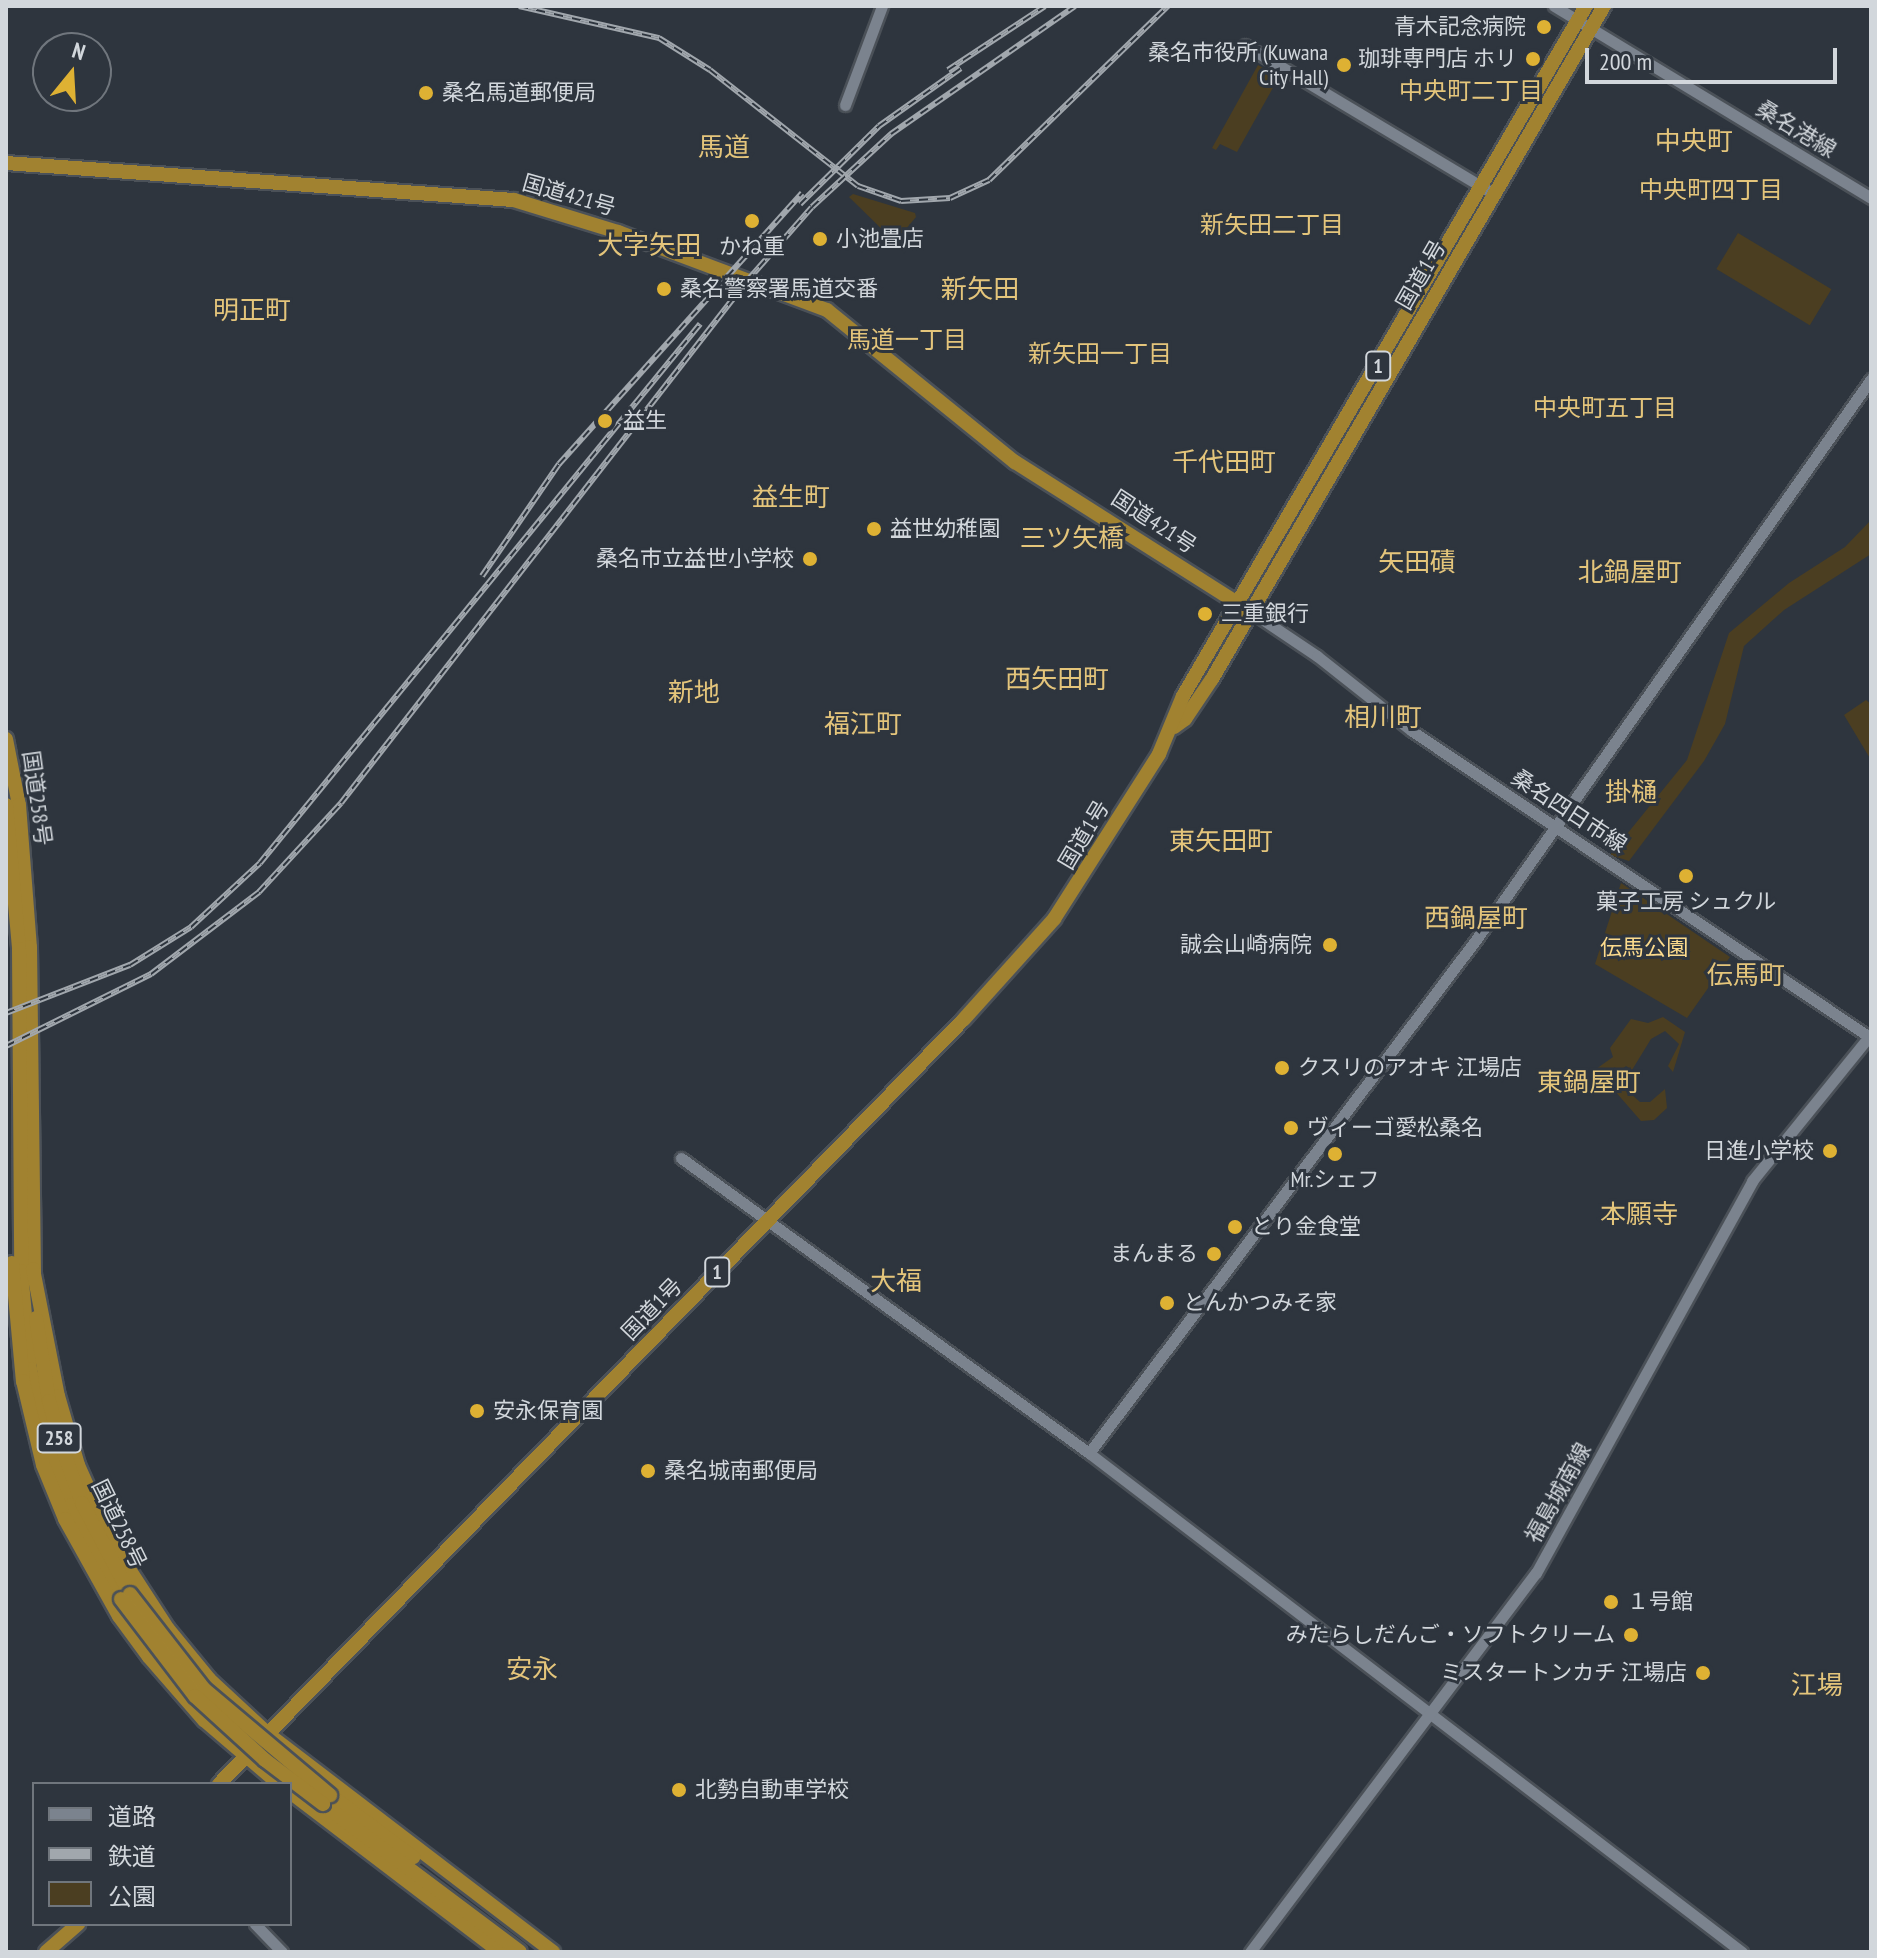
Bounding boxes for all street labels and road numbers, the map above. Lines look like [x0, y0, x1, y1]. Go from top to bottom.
street label: 桑名港線 [1751, 95, 1841, 163]
street label: 国道421号 [519, 169, 619, 221]
street label: 国道1号 [1391, 236, 1451, 314]
road number: 1 [1364, 350, 1392, 382]
street label: 国道421号 [1107, 485, 1201, 559]
street label: 国道258号 [17, 749, 57, 847]
street label: 桑名四日市線 [1506, 764, 1632, 858]
street label: 国道1号 [1053, 796, 1115, 874]
road number: 1 [703, 1256, 731, 1288]
street label: 国道1号 [616, 1273, 688, 1345]
road number: 258 [35, 1422, 83, 1454]
street label: 福島城南線 [1520, 1438, 1596, 1548]
street label: 国道258号 [86, 1475, 152, 1573]

